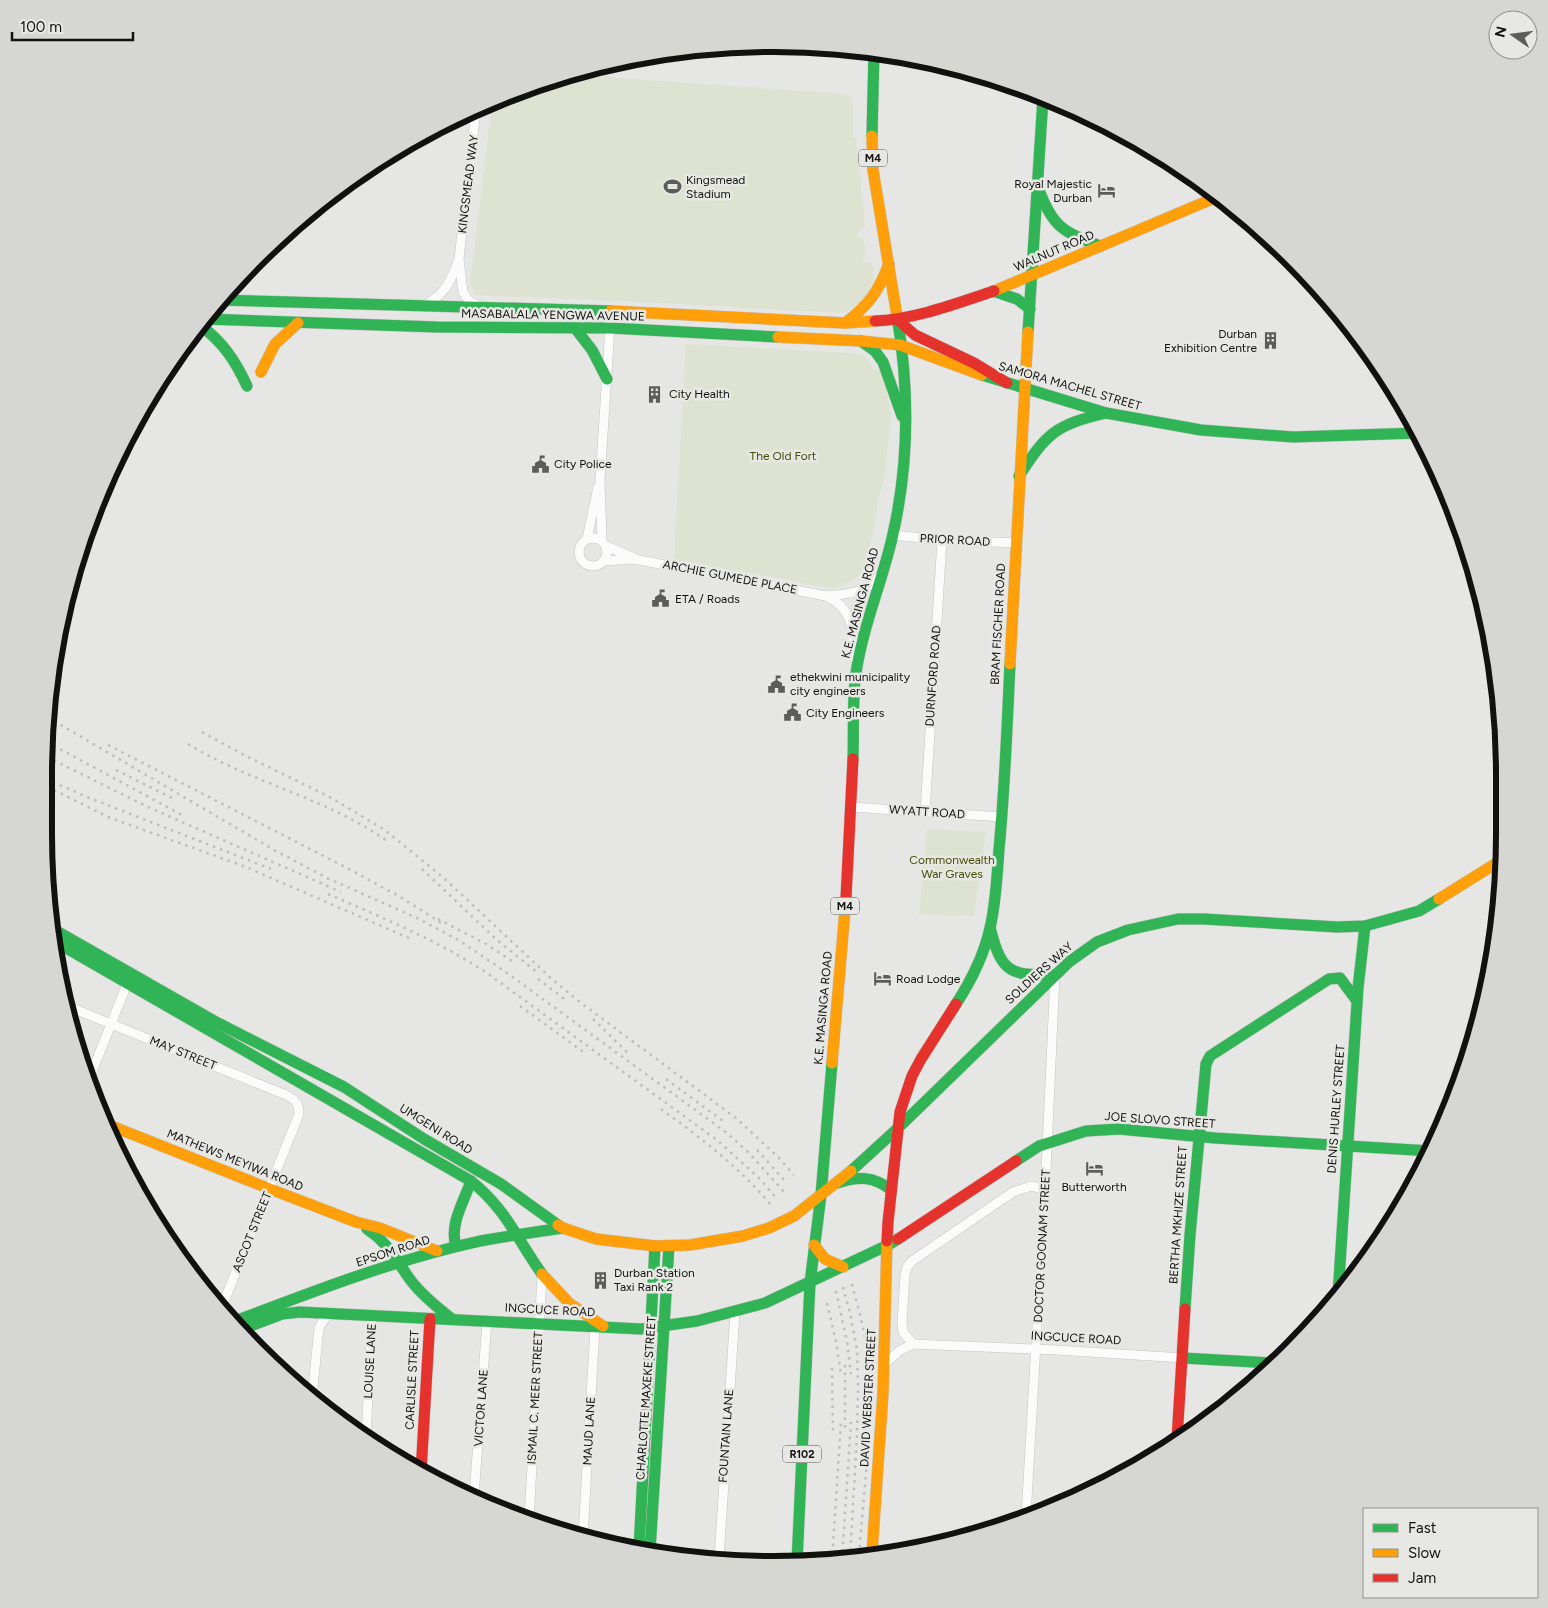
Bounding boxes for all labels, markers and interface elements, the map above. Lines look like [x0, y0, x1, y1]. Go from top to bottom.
scale bar [12, 10, 134, 42]
north arrow [1488, 10, 1538, 60]
text: 100 m [20, 18, 62, 36]
text: N [1491, 25, 1510, 39]
street label: KINGSMEAD WAY [455, 133, 481, 234]
road number: M4 [859, 150, 887, 167]
place label: Kingsmead Stadium [686, 173, 745, 201]
sports icon: Kingsmead Stadium [662, 177, 682, 197]
place label: Royal Majestic Durban [1014, 177, 1093, 205]
hotel icon: Royal Majestic Durban [1096, 181, 1116, 201]
street label: WALNUT ROAD [1012, 228, 1096, 274]
street label: MASABALALA YENGWA AVENUE [461, 306, 645, 324]
place label: Durban Exhibition Centre [1164, 327, 1257, 355]
building icon: Durban Exhibition Centre [1261, 331, 1281, 351]
street label: SAMORA MACHEL STREET [997, 359, 1143, 413]
building icon: City Health [645, 384, 665, 404]
place label: City Health [669, 387, 730, 401]
park label: The Old Fort [750, 449, 817, 463]
public building icon: City Police [530, 454, 550, 474]
place label: City Police [554, 457, 612, 471]
street label: PRIOR ROAD [919, 531, 991, 549]
street label: K.E. MASINGA ROAD [838, 546, 882, 660]
street label: ARCHIE GUMEDE PLACE [662, 557, 798, 597]
street label: BRAM FISCHER ROAD [988, 563, 1008, 685]
public building icon: ETA / Roads [651, 589, 671, 609]
place label: ETA / Roads [675, 592, 740, 606]
street label: DURNFORD ROAD [922, 625, 944, 727]
place label: ethekwini municipality city engineers [790, 670, 911, 698]
public building icon: ethekwini municipality city engineers [766, 674, 786, 694]
public building icon: City Engineers [782, 703, 802, 723]
place label: City Engineers [806, 706, 885, 720]
street label: WYATT ROAD [889, 802, 965, 822]
park label: Commonwealth War Graves [909, 853, 995, 881]
road number: M4 [831, 898, 859, 914]
street label: SOLDIERS WAY [1002, 939, 1076, 1007]
street label: K.E. MASINGA ROAD [811, 951, 835, 1065]
hotel icon: Road Lodge [872, 969, 892, 989]
place label: Road Lodge [896, 972, 961, 986]
street label: MAY STREET [148, 1033, 219, 1073]
street label: DENIS HURLEY STREET [1325, 1044, 1348, 1174]
street label: UMGENI ROAD [397, 1101, 475, 1157]
street label: JOE SLOVO STREET [1104, 1109, 1216, 1131]
street label: MATHEWS MEYIWA ROAD [165, 1126, 305, 1194]
street label: BERTHA MKHIZE STREET [1166, 1145, 1190, 1285]
hotel icon: Butterworth [1084, 1158, 1104, 1178]
street label: DOCTOR GOONAM STREET [1031, 1169, 1053, 1323]
place label: Butterworth [1061, 1180, 1127, 1194]
street label: ASCOT STREET [230, 1190, 275, 1274]
street label: EPSOM ROAD [354, 1232, 432, 1270]
place label: Durban Station Taxi Rank 2 [614, 1266, 695, 1294]
building icon: Durban Station Taxi Rank 2 [590, 1270, 610, 1290]
street label: INGCUCE ROAD [504, 1301, 596, 1319]
street label: CHARLOTTE MAXEKE STREET [633, 1315, 659, 1480]
street label: LOUISE LANE [361, 1323, 379, 1399]
street label: DAVID WEBSTER STREET [857, 1328, 879, 1468]
street label: CARLISLE STREET [402, 1329, 422, 1430]
street label: INGCUCE ROAD [1030, 1329, 1122, 1347]
street label: ISMAIL C. MEER STREET [525, 1331, 545, 1465]
street label: VICTOR LANE [471, 1369, 491, 1447]
street label: FOUNTAIN LANE [716, 1389, 736, 1483]
street label: MAUD LANE [580, 1396, 598, 1466]
road number: R102 [783, 1446, 821, 1462]
legend [1363, 1508, 1538, 1598]
text: Fast [1408, 1519, 1437, 1537]
text: Slow [1408, 1544, 1441, 1562]
text: Jam [1408, 1569, 1436, 1587]

